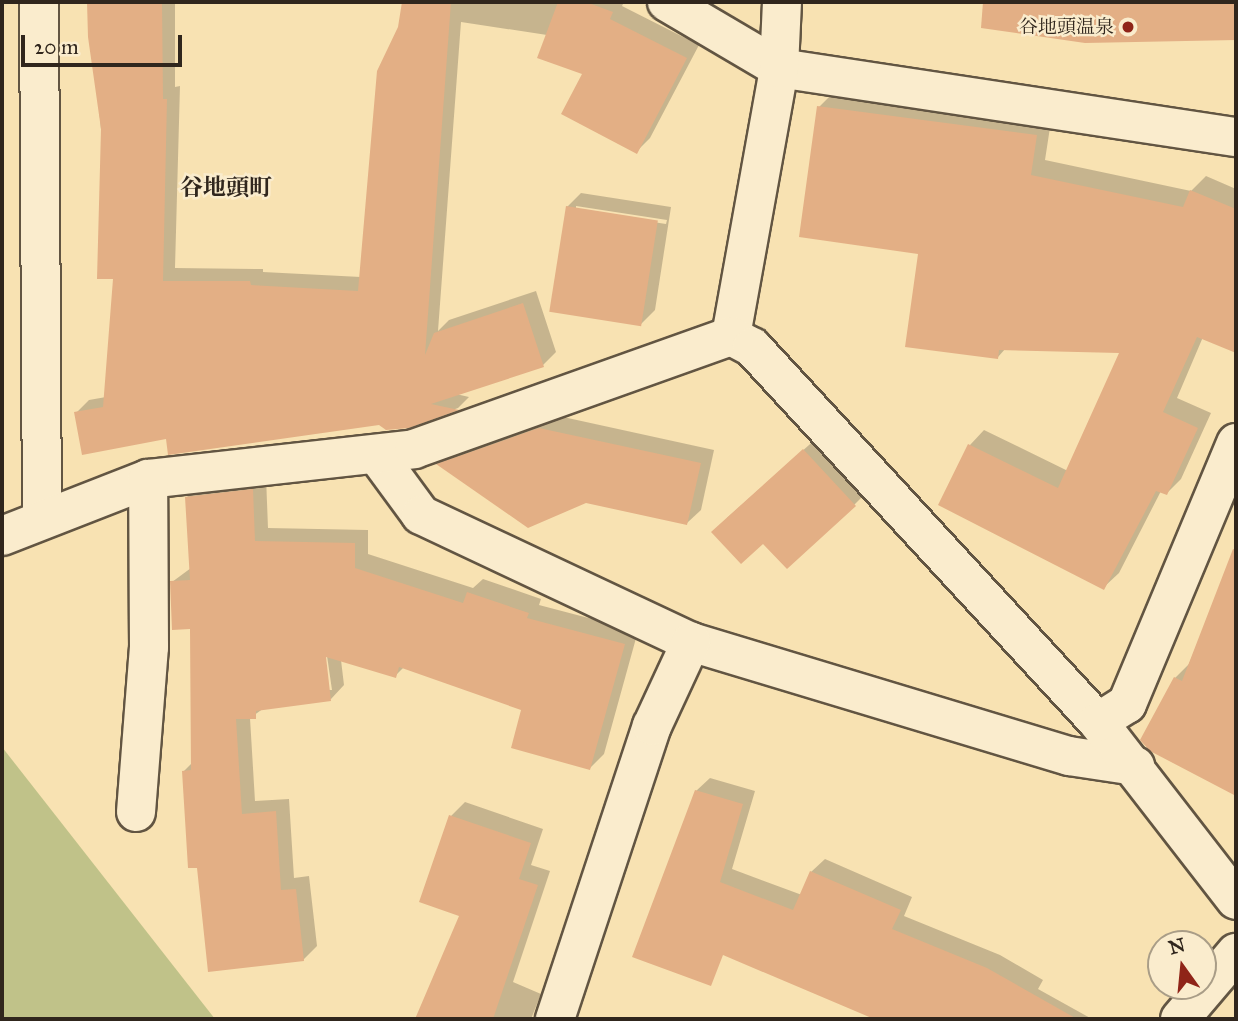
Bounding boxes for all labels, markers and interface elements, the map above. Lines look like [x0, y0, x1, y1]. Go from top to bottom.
place label: 谷地頭温泉 [1019, 16, 1114, 38]
marker: 谷地頭温泉 [1120, 19, 1136, 35]
scale bar [24, 21, 186, 65]
text: 20 m [34, 34, 79, 60]
district label: 谷地頭町 [180, 173, 272, 201]
north arrow [1147, 930, 1217, 1000]
text: N [1166, 933, 1188, 959]

